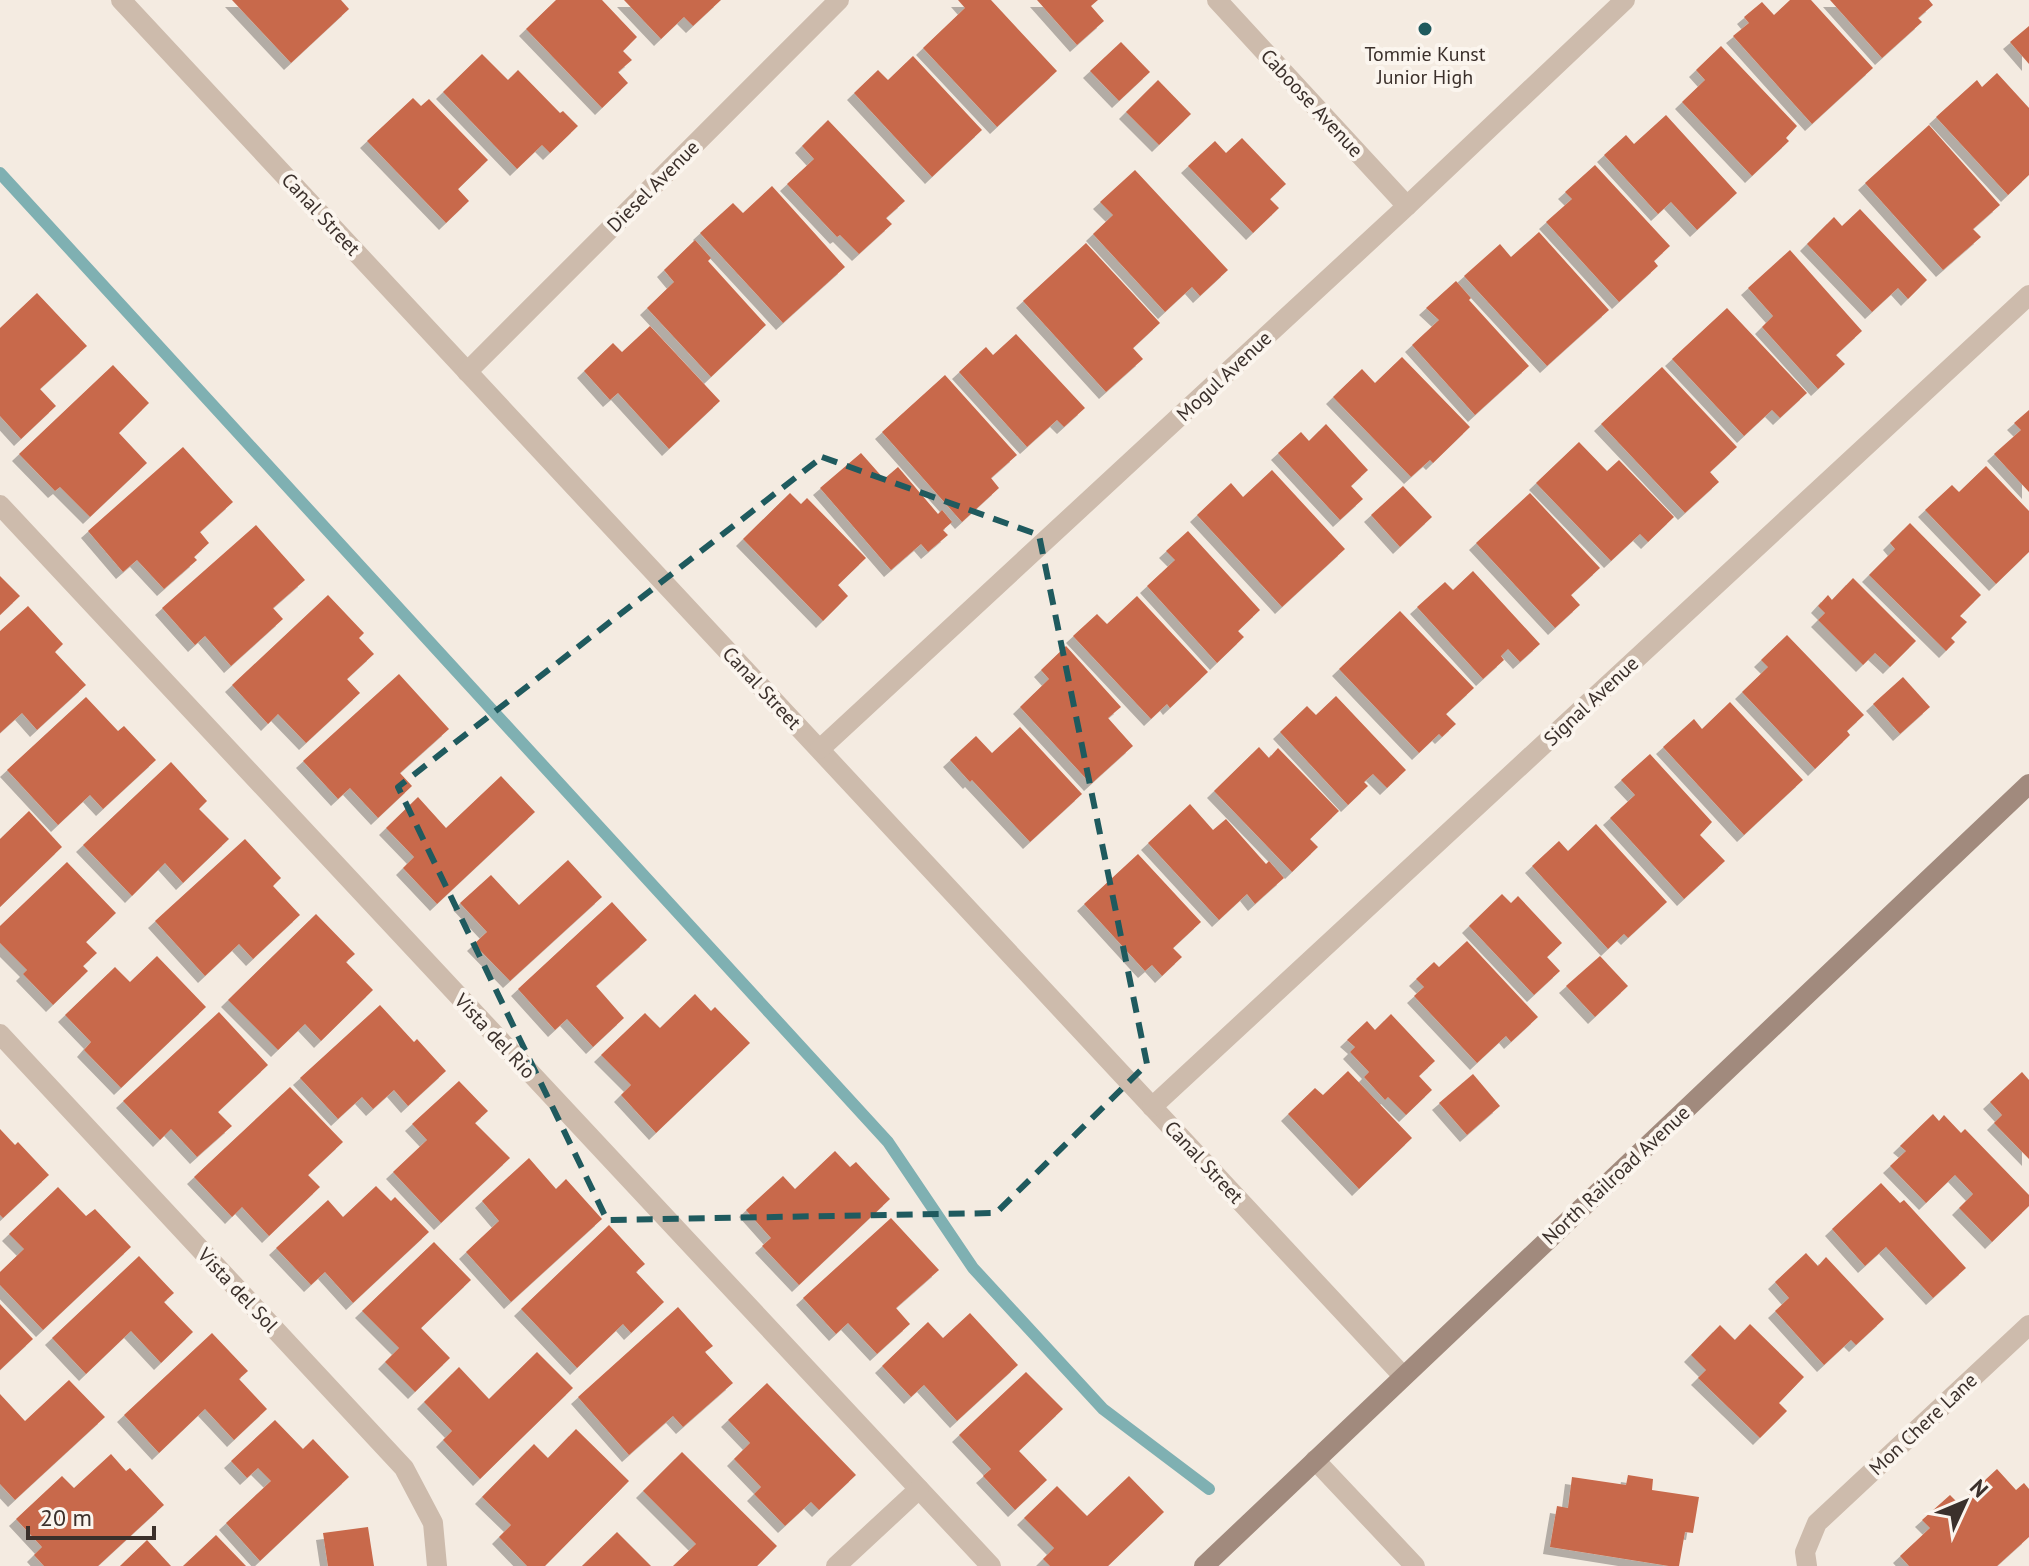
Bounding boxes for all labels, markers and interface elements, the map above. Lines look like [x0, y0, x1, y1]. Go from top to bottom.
marker: Tommie Kunst Junior High [1416, 20, 1434, 38]
place label: Tommie Kunst Junior High [1364, 41, 1486, 90]
street label: Caboose Avenue [1255, 43, 1369, 163]
street label: Diesel Avenue [601, 134, 705, 238]
street label: Canal Street [276, 167, 366, 261]
street label: Mogul Avenue [1171, 325, 1277, 427]
street label: Canal Street [717, 641, 807, 735]
street label: Signal Avenue [1538, 650, 1644, 752]
street label: Vista del Rio [448, 987, 541, 1084]
street label: North Railroad Avenue [1537, 1100, 1695, 1250]
street label: Canal Street [1159, 1115, 1249, 1209]
street label: Vista del Sol [192, 1241, 284, 1338]
street label: Mon Chere Lane [1863, 1367, 1983, 1481]
north arrow [1925, 1462, 2005, 1542]
text: N [1964, 1473, 1994, 1503]
scale bar [28, 1490, 154, 1540]
text: 20 m [40, 1502, 92, 1533]

